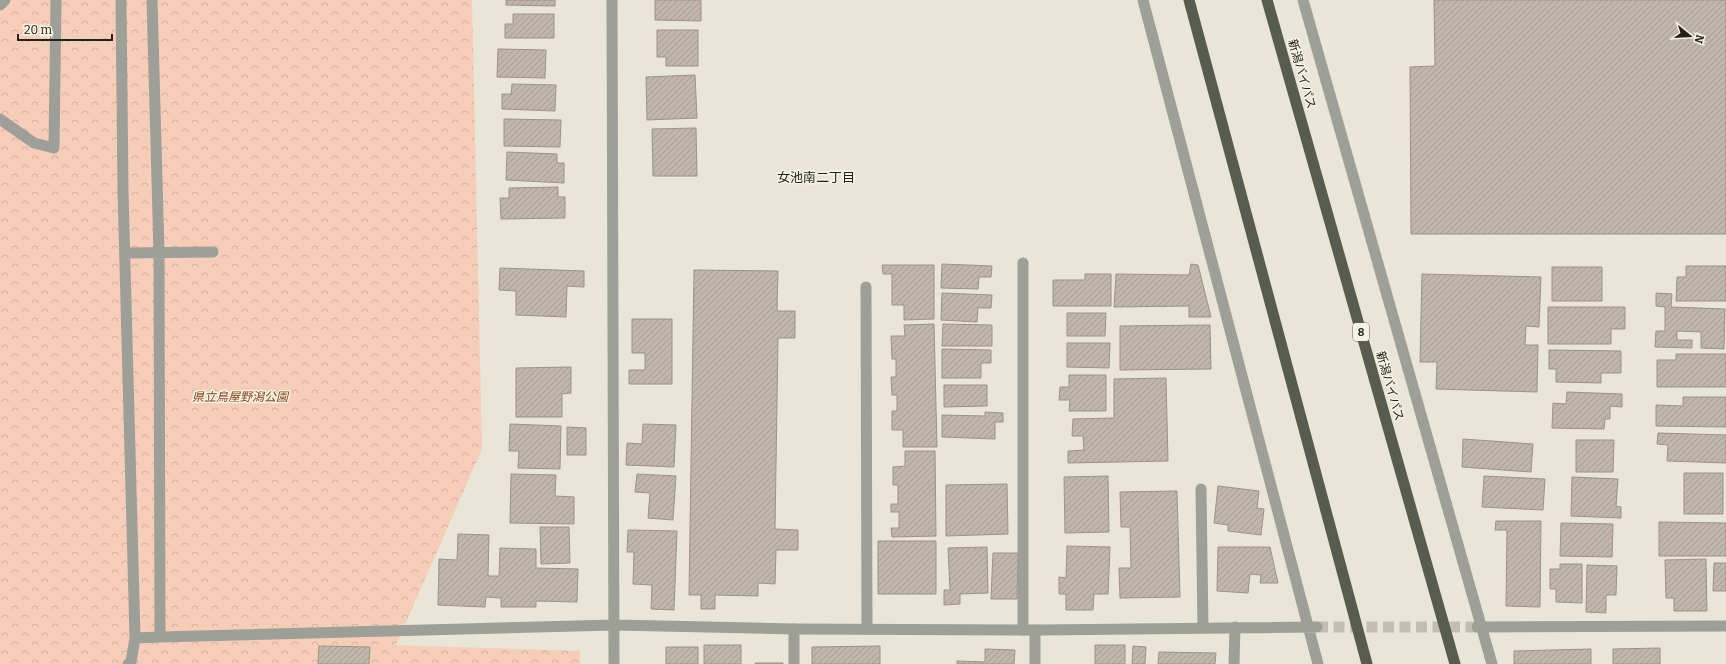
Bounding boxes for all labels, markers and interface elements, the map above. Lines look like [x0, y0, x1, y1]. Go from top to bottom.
scale bar [18, 16, 112, 42]
north arrow [1670, 16, 1710, 56]
text: 20 m [24, 23, 53, 37]
text: N [1691, 33, 1707, 45]
street label: 新潟バイパス [1285, 38, 1319, 110]
district label: 女池南二丁目 [777, 170, 855, 185]
road number: 8 [1353, 323, 1369, 341]
street label: 新潟バイパス [1373, 350, 1407, 422]
park label: 県立鳥屋野潟公園 [192, 390, 290, 404]

